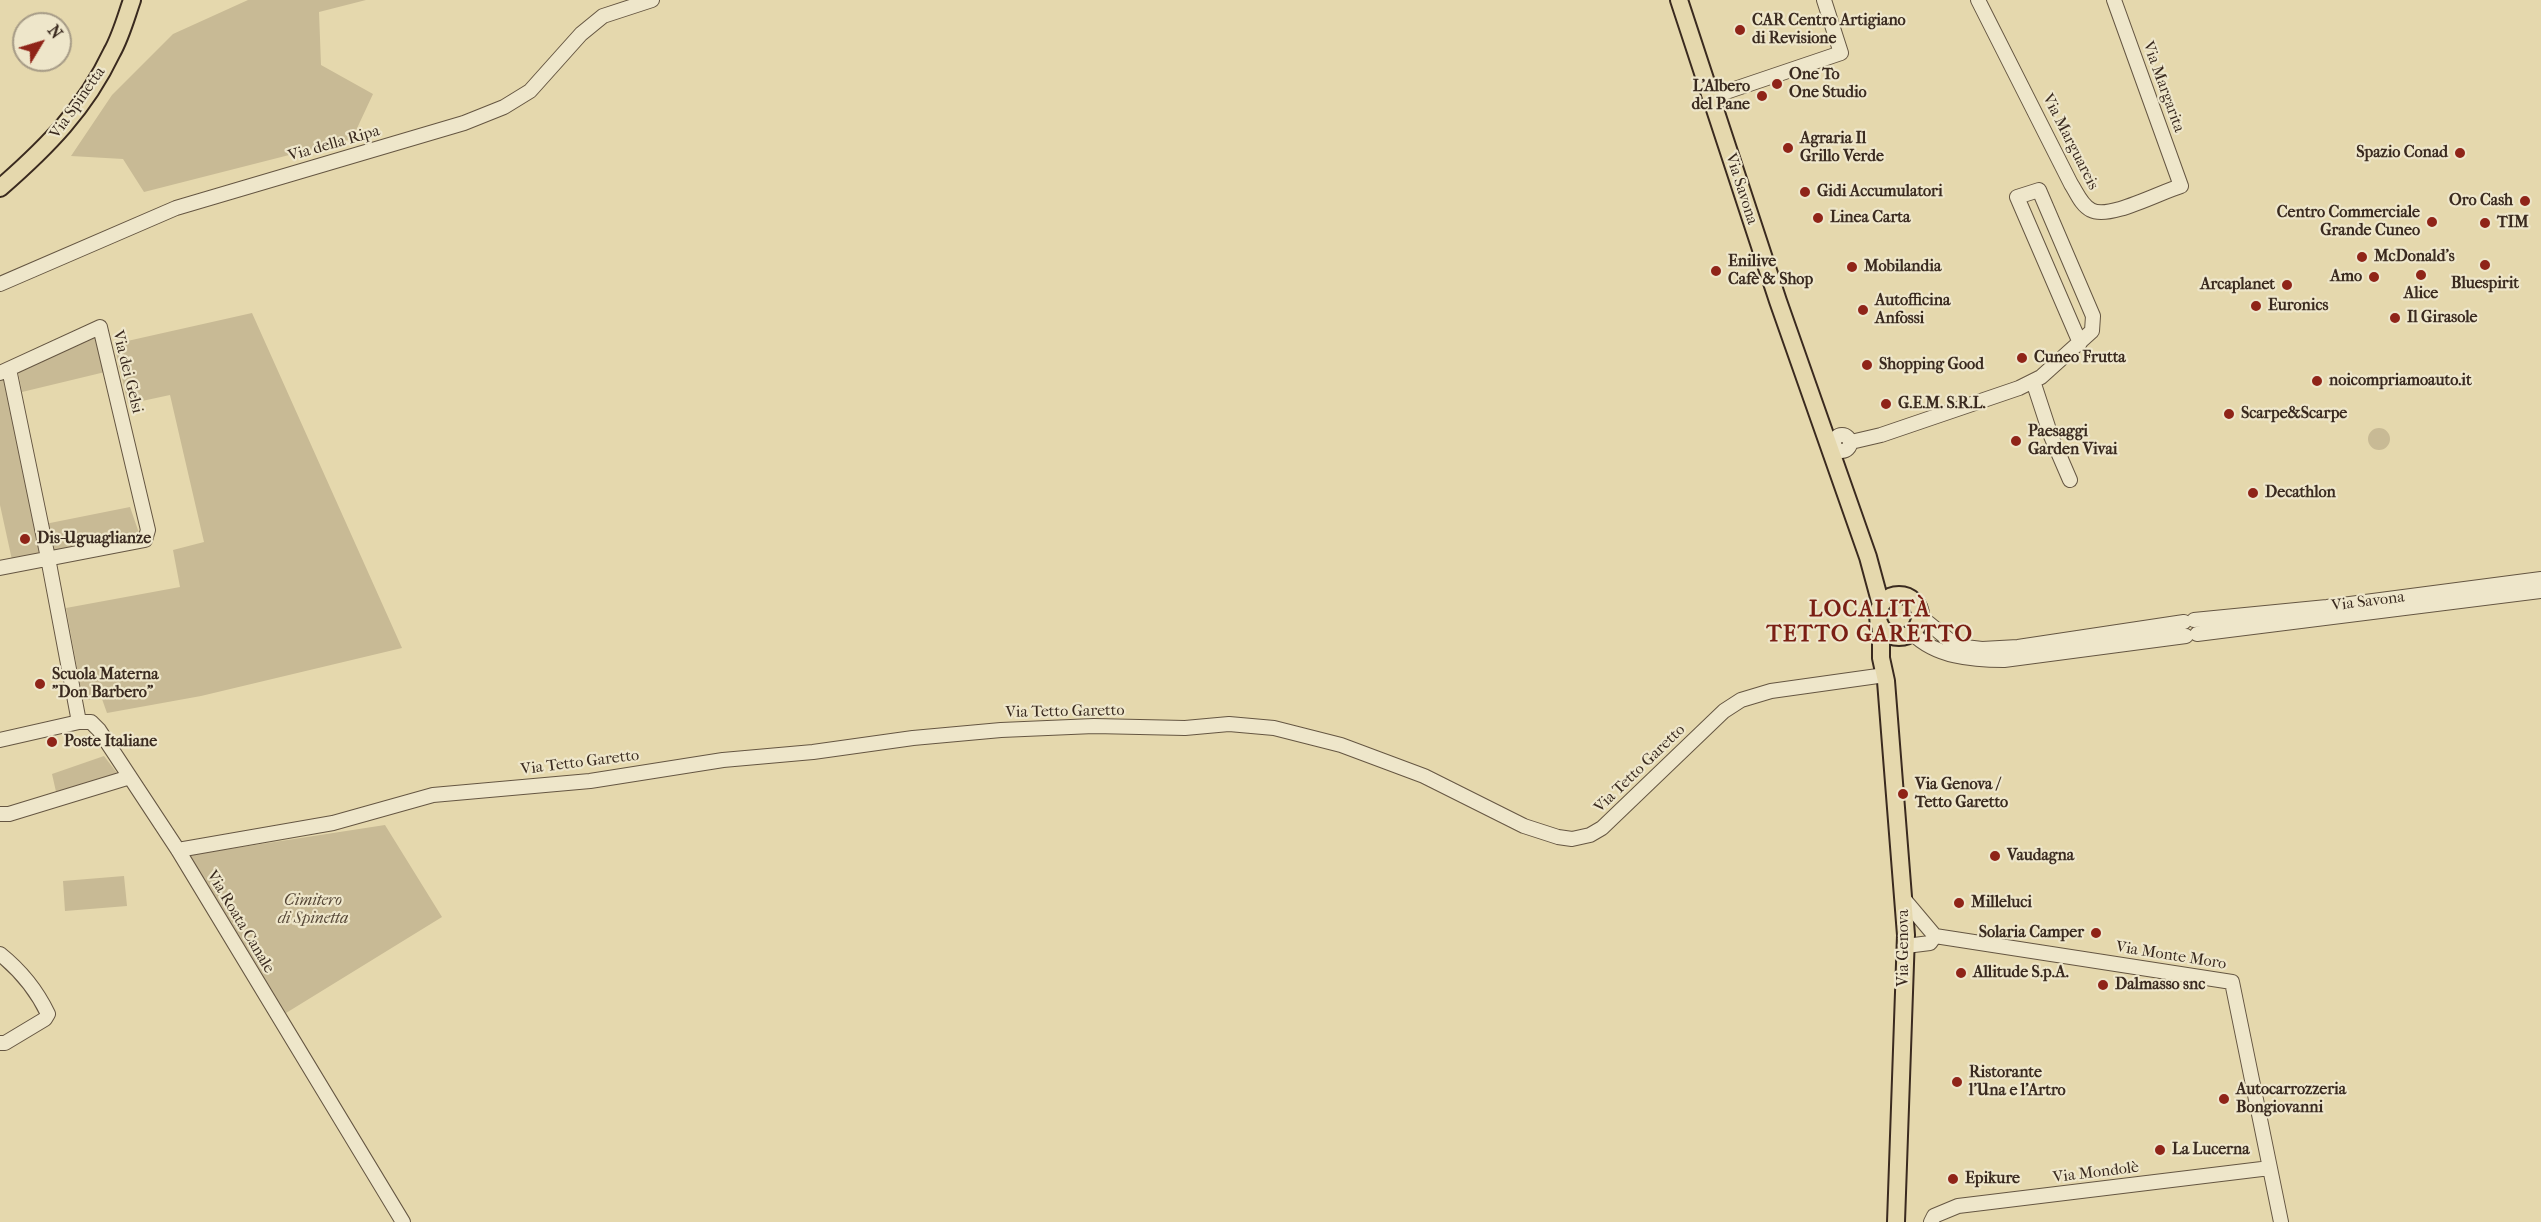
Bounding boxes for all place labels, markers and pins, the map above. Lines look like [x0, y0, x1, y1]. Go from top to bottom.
place label: CAR Centro Artigiano di Revisione [1752, 11, 1906, 49]
marker: CAR Centro Artigiano di Revisione [1733, 23, 1747, 37]
place label: One To One Studio [1789, 65, 1867, 103]
place label: L'Albero del Pane [1692, 77, 1750, 115]
marker: One To One Studio [1770, 77, 1784, 91]
marker: L'Albero del Pane [1755, 89, 1769, 103]
place label: Agraria Il Grillo Verde [1800, 129, 1884, 167]
marker: Agraria Il Grillo Verde [1781, 141, 1795, 155]
place label: Spazio Conad [2356, 143, 2448, 163]
marker: Spazio Conad [2453, 146, 2467, 160]
place label: Gidi Accumulatori [1817, 182, 1943, 202]
marker: Gidi Accumulatori [1798, 185, 1812, 199]
place label: Oro Cash [2449, 191, 2513, 211]
marker: Oro Cash [2518, 194, 2532, 208]
place label: Centro Commerciale Grande Cuneo [2277, 203, 2420, 241]
place label: Linea Carta [1830, 208, 1910, 228]
marker: Linea Carta [1811, 211, 1825, 225]
place label: TIM [2497, 213, 2529, 233]
marker: Centro Commerciale Grande Cuneo [2425, 215, 2439, 229]
marker: TIM [2478, 216, 2492, 230]
place label: McDonald's [2374, 247, 2455, 267]
marker: McDonald's [2355, 250, 2369, 264]
place label: Enilive Cafè & Shop [1728, 252, 1813, 290]
place label: Mobilandia [1864, 257, 1941, 277]
marker: Bluespirit [2478, 258, 2492, 272]
marker: Mobilandia [1845, 260, 1859, 274]
marker: Enilive Cafè & Shop [1709, 264, 1723, 278]
place label: Amo [2330, 267, 2362, 287]
marker: Alice [2414, 268, 2428, 282]
marker: Amo [2367, 270, 2381, 284]
place label: Bluespirit [2451, 274, 2519, 294]
place label: Arcaplanet [2200, 275, 2275, 295]
marker: Arcaplanet [2280, 278, 2294, 292]
place label: Alice [2404, 284, 2438, 304]
place label: Autofficina Anfossi [1875, 291, 1950, 329]
place label: Euronics [2268, 296, 2328, 316]
marker: Euronics [2249, 299, 2263, 313]
marker: Autofficina Anfossi [1856, 303, 1870, 317]
place label: Il Girasole [2407, 308, 2477, 328]
marker: Il Girasole [2388, 311, 2402, 325]
place label: Cuneo Frutta [2034, 348, 2126, 368]
marker: Cuneo Frutta [2015, 351, 2029, 365]
place label: Shopping Good [1879, 355, 1984, 375]
marker: Shopping Good [1860, 358, 1874, 372]
place label: noicompriamoauto.it [2329, 371, 2472, 391]
marker: noicompriamoauto.it [2310, 374, 2324, 388]
place label: G.E.M. S.R.L. [1898, 394, 1986, 414]
marker: G.E.M. S.R.L. [1879, 397, 1893, 411]
place label: Scarpe&Scarpe [2241, 404, 2347, 424]
marker: Scarpe&Scarpe [2222, 407, 2236, 421]
place label: Paesaggi Garden Vivai [2028, 422, 2118, 460]
marker: Paesaggi Garden Vivai [2009, 434, 2023, 448]
place label: Decathlon [2265, 483, 2336, 503]
marker: Decathlon [2246, 486, 2260, 500]
place label: Dis-Uguaglianze [37, 529, 151, 549]
marker: Dis-Uguaglianze [18, 532, 32, 546]
place label: Scuola Materna "Don Barbero" [52, 665, 159, 703]
marker: Scuola Materna "Don Barbero" [33, 677, 47, 691]
place label: Poste Italiane [64, 732, 157, 752]
marker: Poste Italiane [45, 735, 59, 749]
place label: Via Genova / Tetto Garetto [1915, 775, 2008, 813]
marker: Via Genova / Tetto Garetto [1896, 787, 1910, 801]
place label: Vaudagna [2007, 846, 2074, 866]
marker: Vaudagna [1988, 849, 2002, 863]
place label: Milleluci [1971, 893, 2032, 913]
marker: Milleluci [1952, 896, 1966, 910]
place label: Solaria Camper [1979, 923, 2084, 943]
marker: Solaria Camper [2089, 926, 2103, 940]
place label: Allitude S.p.A. [1973, 963, 2069, 983]
marker: Allitude S.p.A. [1954, 966, 1968, 980]
place label: Dalmasso snc [2115, 975, 2205, 995]
marker: Dalmasso snc [2096, 978, 2110, 992]
place label: Ristorante l’Una e l’Artro [1969, 1063, 2066, 1101]
marker: Ristorante l’Una e l’Artro [1950, 1075, 1964, 1089]
place label: Autocarrozzeria Bongiovanni [2236, 1080, 2346, 1118]
marker: Autocarrozzeria Bongiovanni [2217, 1092, 2231, 1106]
place label: La Lucerna [2172, 1140, 2250, 1160]
marker: La Lucerna [2153, 1143, 2167, 1157]
place label: Epikure [1965, 1169, 2020, 1189]
marker: Epikure [1946, 1172, 1960, 1186]

